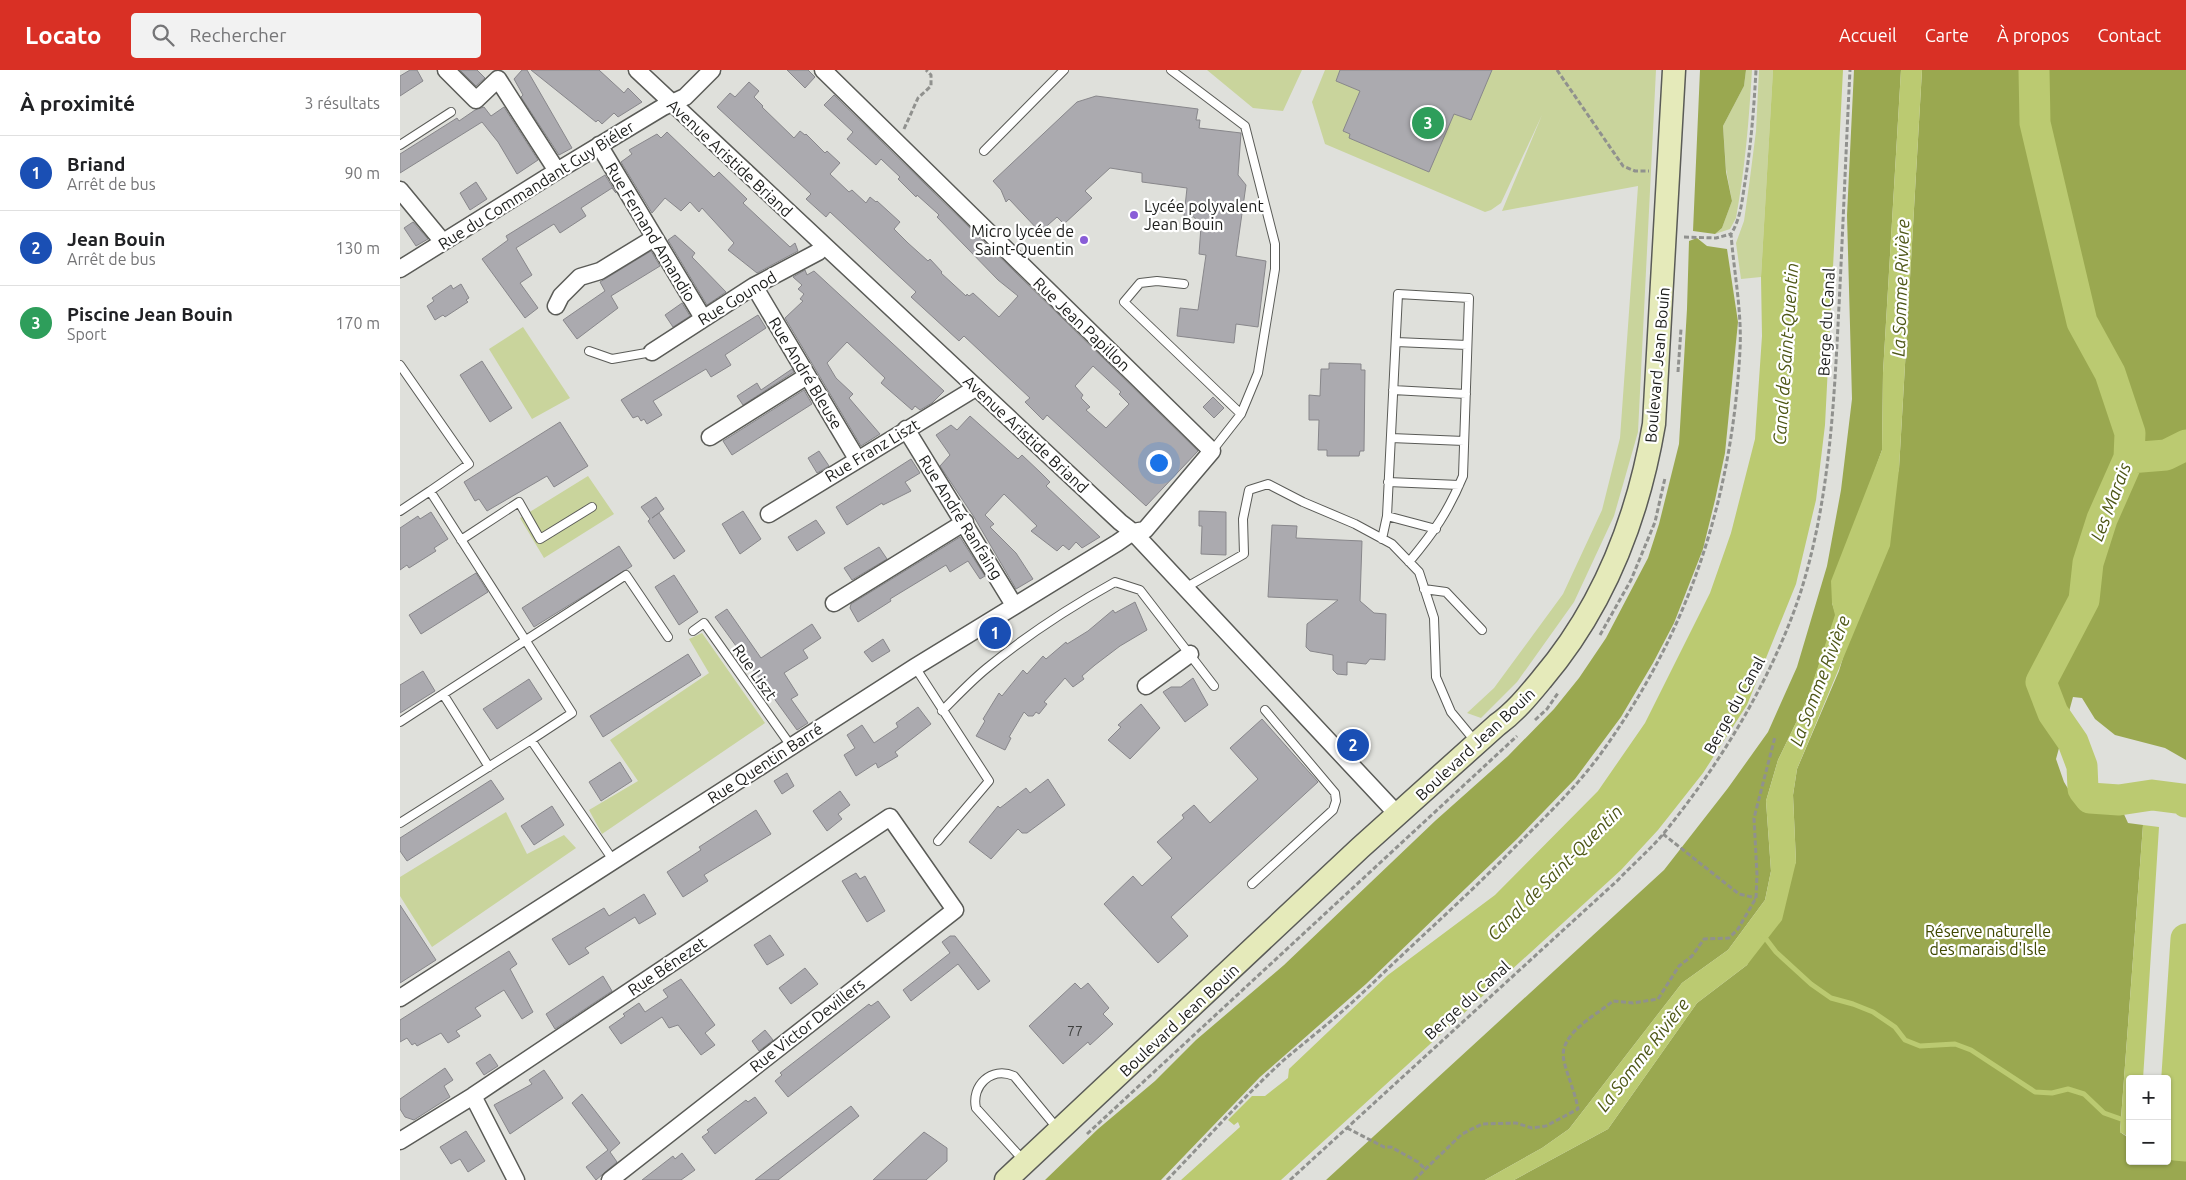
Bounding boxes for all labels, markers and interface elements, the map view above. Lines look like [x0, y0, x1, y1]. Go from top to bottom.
search box [131, 13, 481, 58]
icon: search [149, 21, 177, 49]
text: Locato [25, 22, 101, 49]
text: Rechercher [189, 24, 286, 46]
text: Accueil [1839, 25, 1897, 45]
text: Carte [1925, 25, 1969, 45]
text: À propos [1997, 25, 2069, 45]
text: Contact [2097, 25, 2161, 45]
text: À proximité [20, 91, 135, 115]
text: 3 résultats [304, 94, 380, 112]
street label: Avenue Aristide Briand [664, 96, 796, 220]
pin: 3 [1412, 104, 1444, 142]
street label: Rue du Commandant Guy Biéler [435, 117, 637, 253]
text: Briand [67, 153, 126, 175]
street label: Rue Fernand Amandio [602, 159, 700, 305]
text: 1 [31, 164, 41, 182]
text: 90 m [344, 164, 380, 182]
text: Arrêt de bus [67, 175, 156, 193]
place label: Lycée polyvalent Jean Bouin [1144, 197, 1264, 233]
marker: Lycée polyvalent Jean Bouin [1128, 209, 1140, 221]
water label: La Somme Rivière [1888, 219, 1912, 357]
place label: Micro lycée de Saint-Quentin [971, 222, 1074, 258]
text: Jean Bouin [67, 228, 165, 250]
marker: Micro lycée de Saint-Quentin [1078, 234, 1090, 246]
text: 2 [31, 239, 41, 257]
text: 130 m [335, 239, 380, 257]
text: Arrêt de bus [67, 250, 156, 268]
water label: Canal de Saint-Quentin [1769, 262, 1802, 446]
street label: Rue Gounod [694, 267, 780, 329]
street label: Berge du Canal [1814, 267, 1838, 377]
street label: Rue Jean Papillon [1030, 273, 1134, 375]
street label: Boulevard Jean Bouin [1641, 286, 1673, 444]
text: Piscine Jean Bouin [67, 303, 233, 325]
text: 3 [31, 314, 41, 332]
text: 170 m [335, 314, 380, 332]
street label: Rue André Bleuse [766, 314, 846, 432]
text: Sport [67, 325, 106, 343]
street label: Avenue Aristide Briand [960, 372, 1092, 496]
street label: Rue Franz Liszt [822, 414, 923, 485]
your location [1146, 450, 1172, 476]
street label: Rue André Ranfaing [916, 452, 1006, 582]
water label: Les Marais [2086, 459, 2134, 544]
water label: La Somme Rivière [1785, 613, 1853, 748]
pin: 1 [979, 614, 1011, 652]
street label: Rue Liszt [729, 641, 781, 704]
street label: Berge du Canal [1700, 653, 1768, 757]
street label: Boulevard Jean Bouin [1412, 684, 1538, 804]
street label: Rue Quentin Barré [704, 719, 826, 807]
pin: 2 [1337, 726, 1369, 764]
water label: Canal de Saint-Quentin [1483, 801, 1627, 945]
park label: Réserve naturelle des marais d'Isle [1925, 922, 2051, 958]
street label: Rue Bénezet [624, 933, 710, 999]
street label: Berge du Canal [1421, 957, 1513, 1043]
street label: Boulevard Jean Bouin [1116, 960, 1242, 1080]
street label: Rue Victor Devillers [746, 974, 868, 1075]
water label: La Somme Rivière [1592, 994, 1692, 1115]
house number: 77 [1067, 1023, 1083, 1039]
map controls [2126, 1075, 2171, 1165]
button: + [2126, 1075, 2171, 1120]
button: − [2126, 1120, 2171, 1165]

